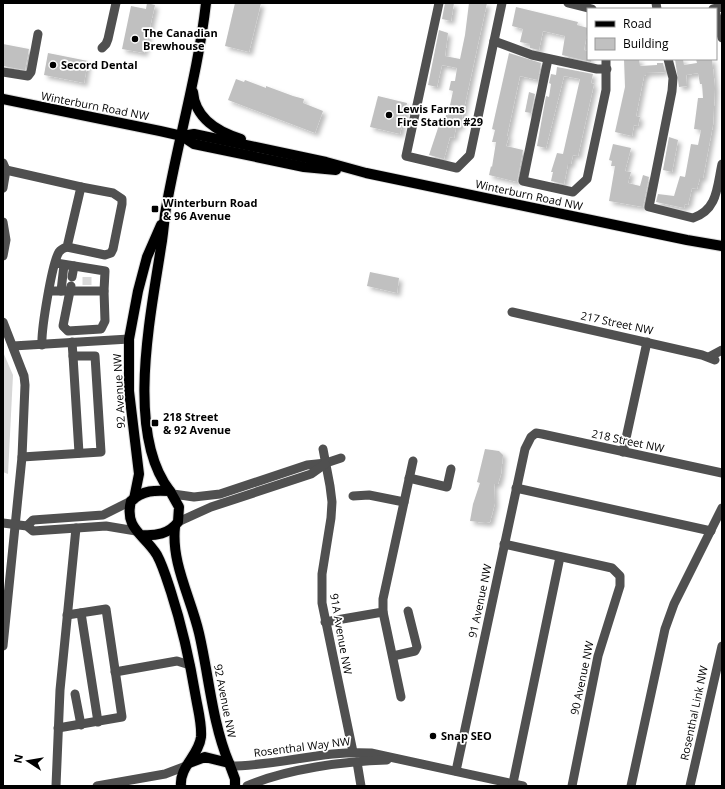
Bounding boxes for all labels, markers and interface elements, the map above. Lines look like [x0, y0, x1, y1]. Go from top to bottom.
legend [587, 8, 717, 60]
text: Road [623, 15, 652, 32]
place label: The Canadian Brewhouse [143, 25, 218, 53]
marker: The Canadian Brewhouse [130, 34, 140, 44]
text: Building [623, 35, 669, 52]
place label: Secord Dental [61, 57, 137, 72]
marker: Secord Dental [48, 60, 58, 70]
street label: Winterburn Road NW [40, 88, 150, 123]
place label: Lewis Farms Fire Station #29 [397, 101, 483, 129]
marker: Lewis Farms Fire Station #29 [384, 110, 394, 120]
street label: Winterburn Road NW [474, 176, 584, 213]
place label: Winterburn Road & 96 Avenue [163, 195, 257, 223]
marker: Winterburn Road & 96 Avenue [150, 204, 160, 214]
street label: 217 Street NW [579, 308, 655, 338]
street label: 92 Avenue NW [109, 353, 128, 429]
place label: 218 Street & 92 Avenue [163, 409, 231, 437]
marker: 218 Street & 92 Avenue [150, 418, 160, 428]
street label: 218 Street NW [590, 426, 666, 456]
street label: 91 Avenue NW [464, 563, 495, 639]
street label: 91A Avenue NW [327, 592, 356, 676]
street label: 90 Avenue NW [566, 640, 597, 716]
street label: 92 Avenue NW [211, 663, 240, 739]
street label: Rosenthal Link NW [676, 664, 711, 762]
place label: Snap SEO [441, 728, 492, 743]
marker: Snap SEO [428, 731, 438, 741]
street label: Rosenthal Way NW [253, 733, 351, 760]
north arrow [8, 741, 48, 781]
text: N [9, 753, 26, 765]

